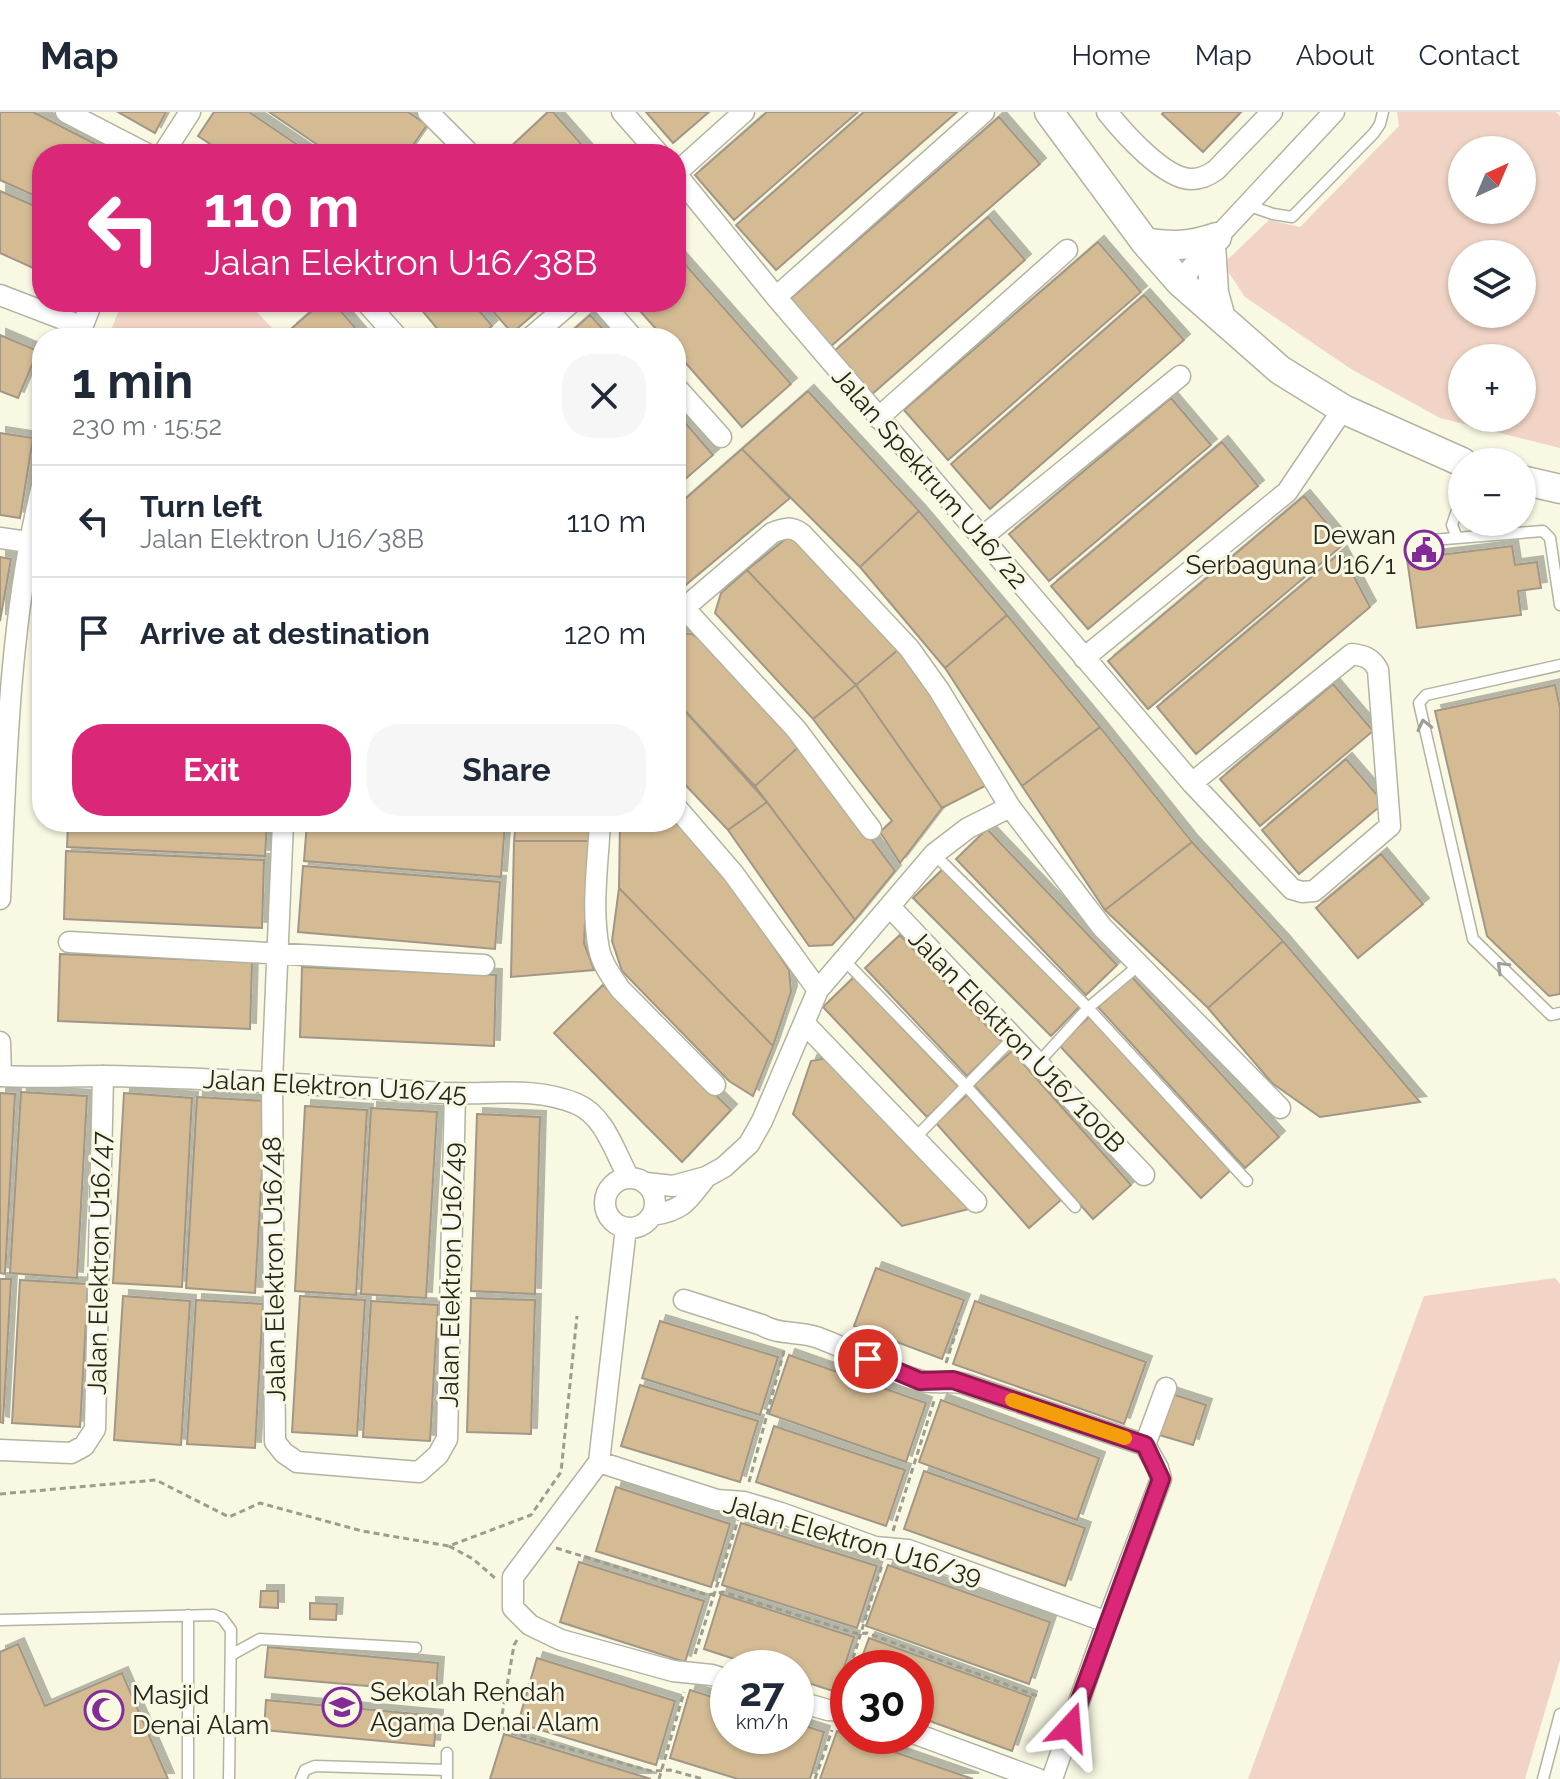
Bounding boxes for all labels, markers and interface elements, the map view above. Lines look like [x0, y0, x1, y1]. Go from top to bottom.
text: Map [40, 33, 119, 78]
text: Home [1071, 39, 1151, 72]
text: Map [1195, 39, 1252, 72]
text: About [1296, 39, 1375, 72]
text: Contact [1419, 39, 1520, 72]
north arrow [1448, 136, 1536, 224]
map controls [1448, 136, 1536, 536]
text: 110 m [204, 174, 359, 240]
icon: left [72, 176, 176, 280]
button: layers [1448, 240, 1536, 328]
text: Jalan Elektron U16/38B [204, 241, 597, 283]
button: + [1448, 344, 1536, 432]
text: 1 min [72, 353, 193, 409]
button: close [562, 354, 646, 438]
street label: Jalan Spektrum U16/22 [826, 361, 1034, 595]
text: 230 m · 15:52 [72, 411, 222, 441]
button: − [1448, 448, 1536, 536]
text: Turn left [140, 489, 262, 524]
icon: left [72, 499, 116, 543]
text: 110 m [567, 504, 646, 539]
place label: Dewan Serbaguna U16/1 [1185, 520, 1396, 580]
text: Jalan Elektron U16/38B [140, 524, 424, 554]
public building icon: Dewan Serbaguna U16/1 [1403, 529, 1445, 571]
icon: arrive [72, 611, 116, 655]
text: Arrive at destination [140, 616, 430, 651]
text: 120 m [564, 616, 646, 651]
one-way arrow [1416, 719, 1433, 732]
button: Exit [72, 724, 351, 816]
button: Share [367, 724, 646, 816]
street label: Jalan Elektron U16/100B [903, 923, 1131, 1159]
one-way arrow [1497, 962, 1511, 976]
street label: Jalan Elektron U16/45 [202, 1064, 468, 1108]
street label: Jalan Elektron U16/47 [82, 1131, 116, 1395]
street label: Jalan Elektron U16/48 [257, 1136, 291, 1402]
street label: Jalan Elektron U16/49 [434, 1142, 468, 1408]
pin [834, 1325, 902, 1393]
icon: arrive [846, 1337, 890, 1381]
street label: Jalan Elektron U16/39 [721, 1489, 985, 1591]
speed limit sign: 30 [830, 1650, 934, 1754]
text: 27 [739, 1668, 784, 1715]
place label: Sekolah Rendah Agama Denai Alam [370, 1677, 600, 1737]
place label: Masjid Denai Alam [132, 1680, 269, 1740]
position arrow [1028, 1685, 1112, 1769]
school or university icon: Sekolah Rendah Agama Denai Alam [321, 1686, 363, 1728]
mosque icon: Masjid Denai Alam [83, 1689, 125, 1731]
text: km/h [736, 1710, 788, 1734]

